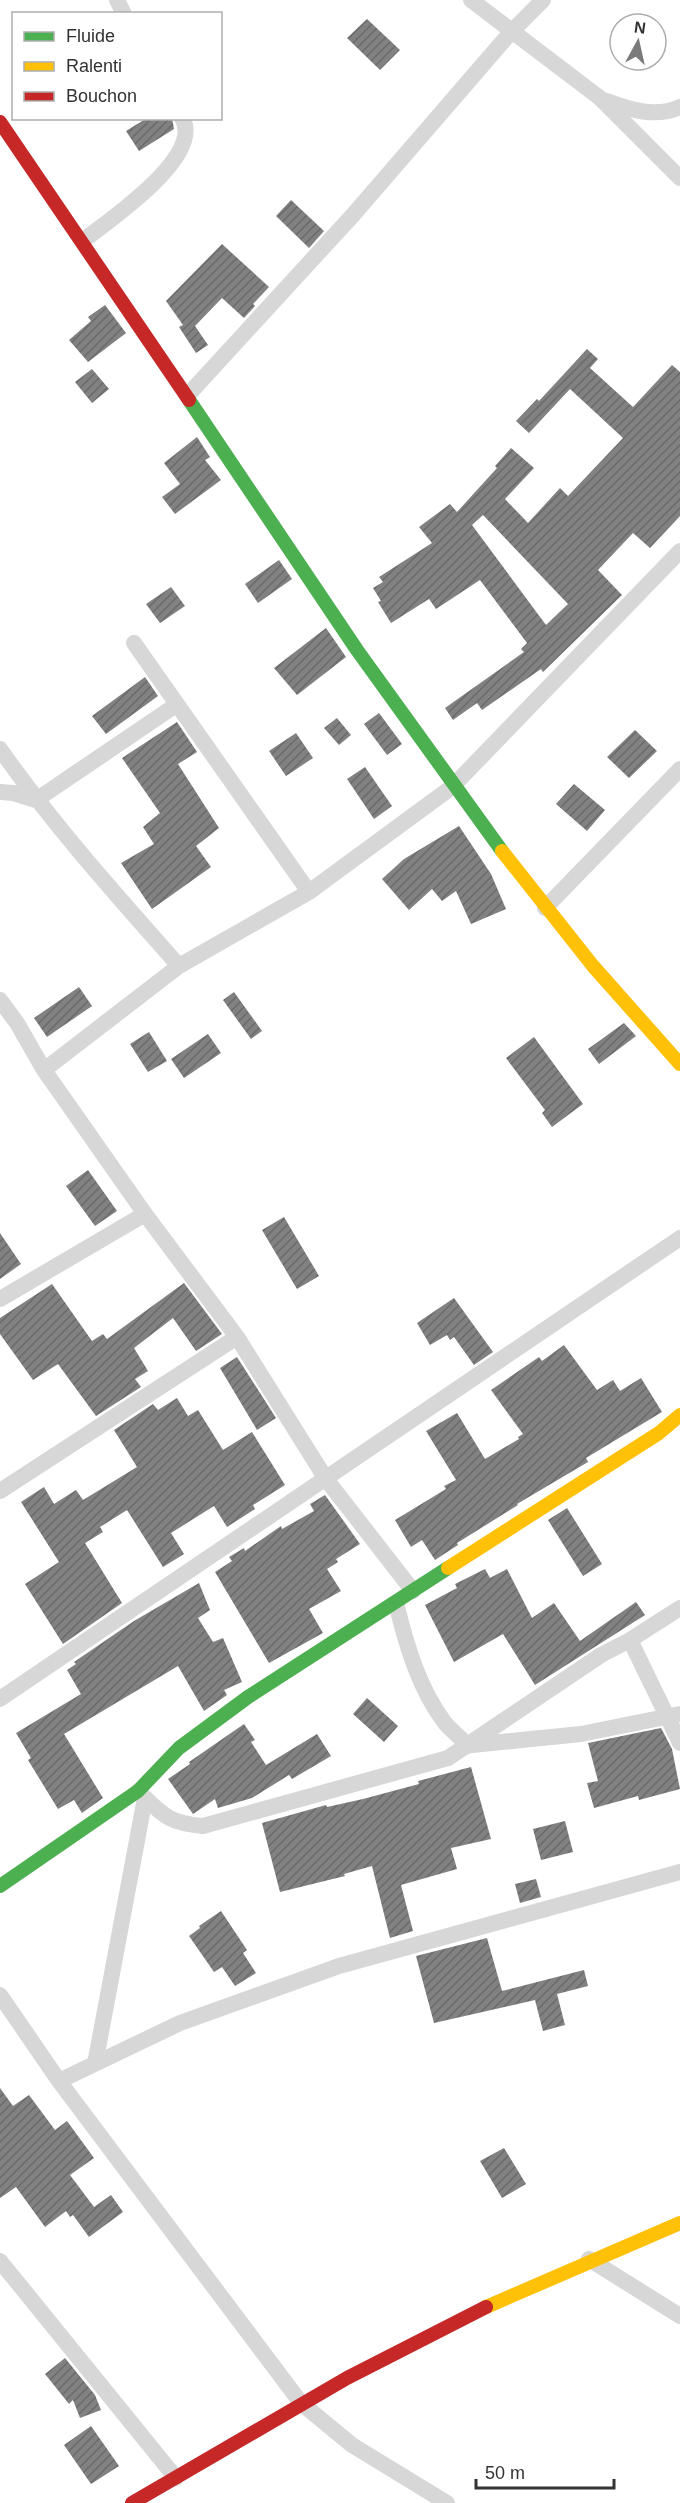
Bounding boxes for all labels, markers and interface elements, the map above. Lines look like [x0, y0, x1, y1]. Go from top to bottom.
legend [12, 12, 222, 120]
north arrow [608, 12, 668, 72]
text: N [633, 18, 647, 37]
text: Fluide [66, 26, 115, 46]
text: Ralenti [66, 56, 122, 76]
text: Bouchon [66, 86, 137, 106]
scale bar [476, 2452, 614, 2490]
text: 50 m [485, 2463, 525, 2483]

